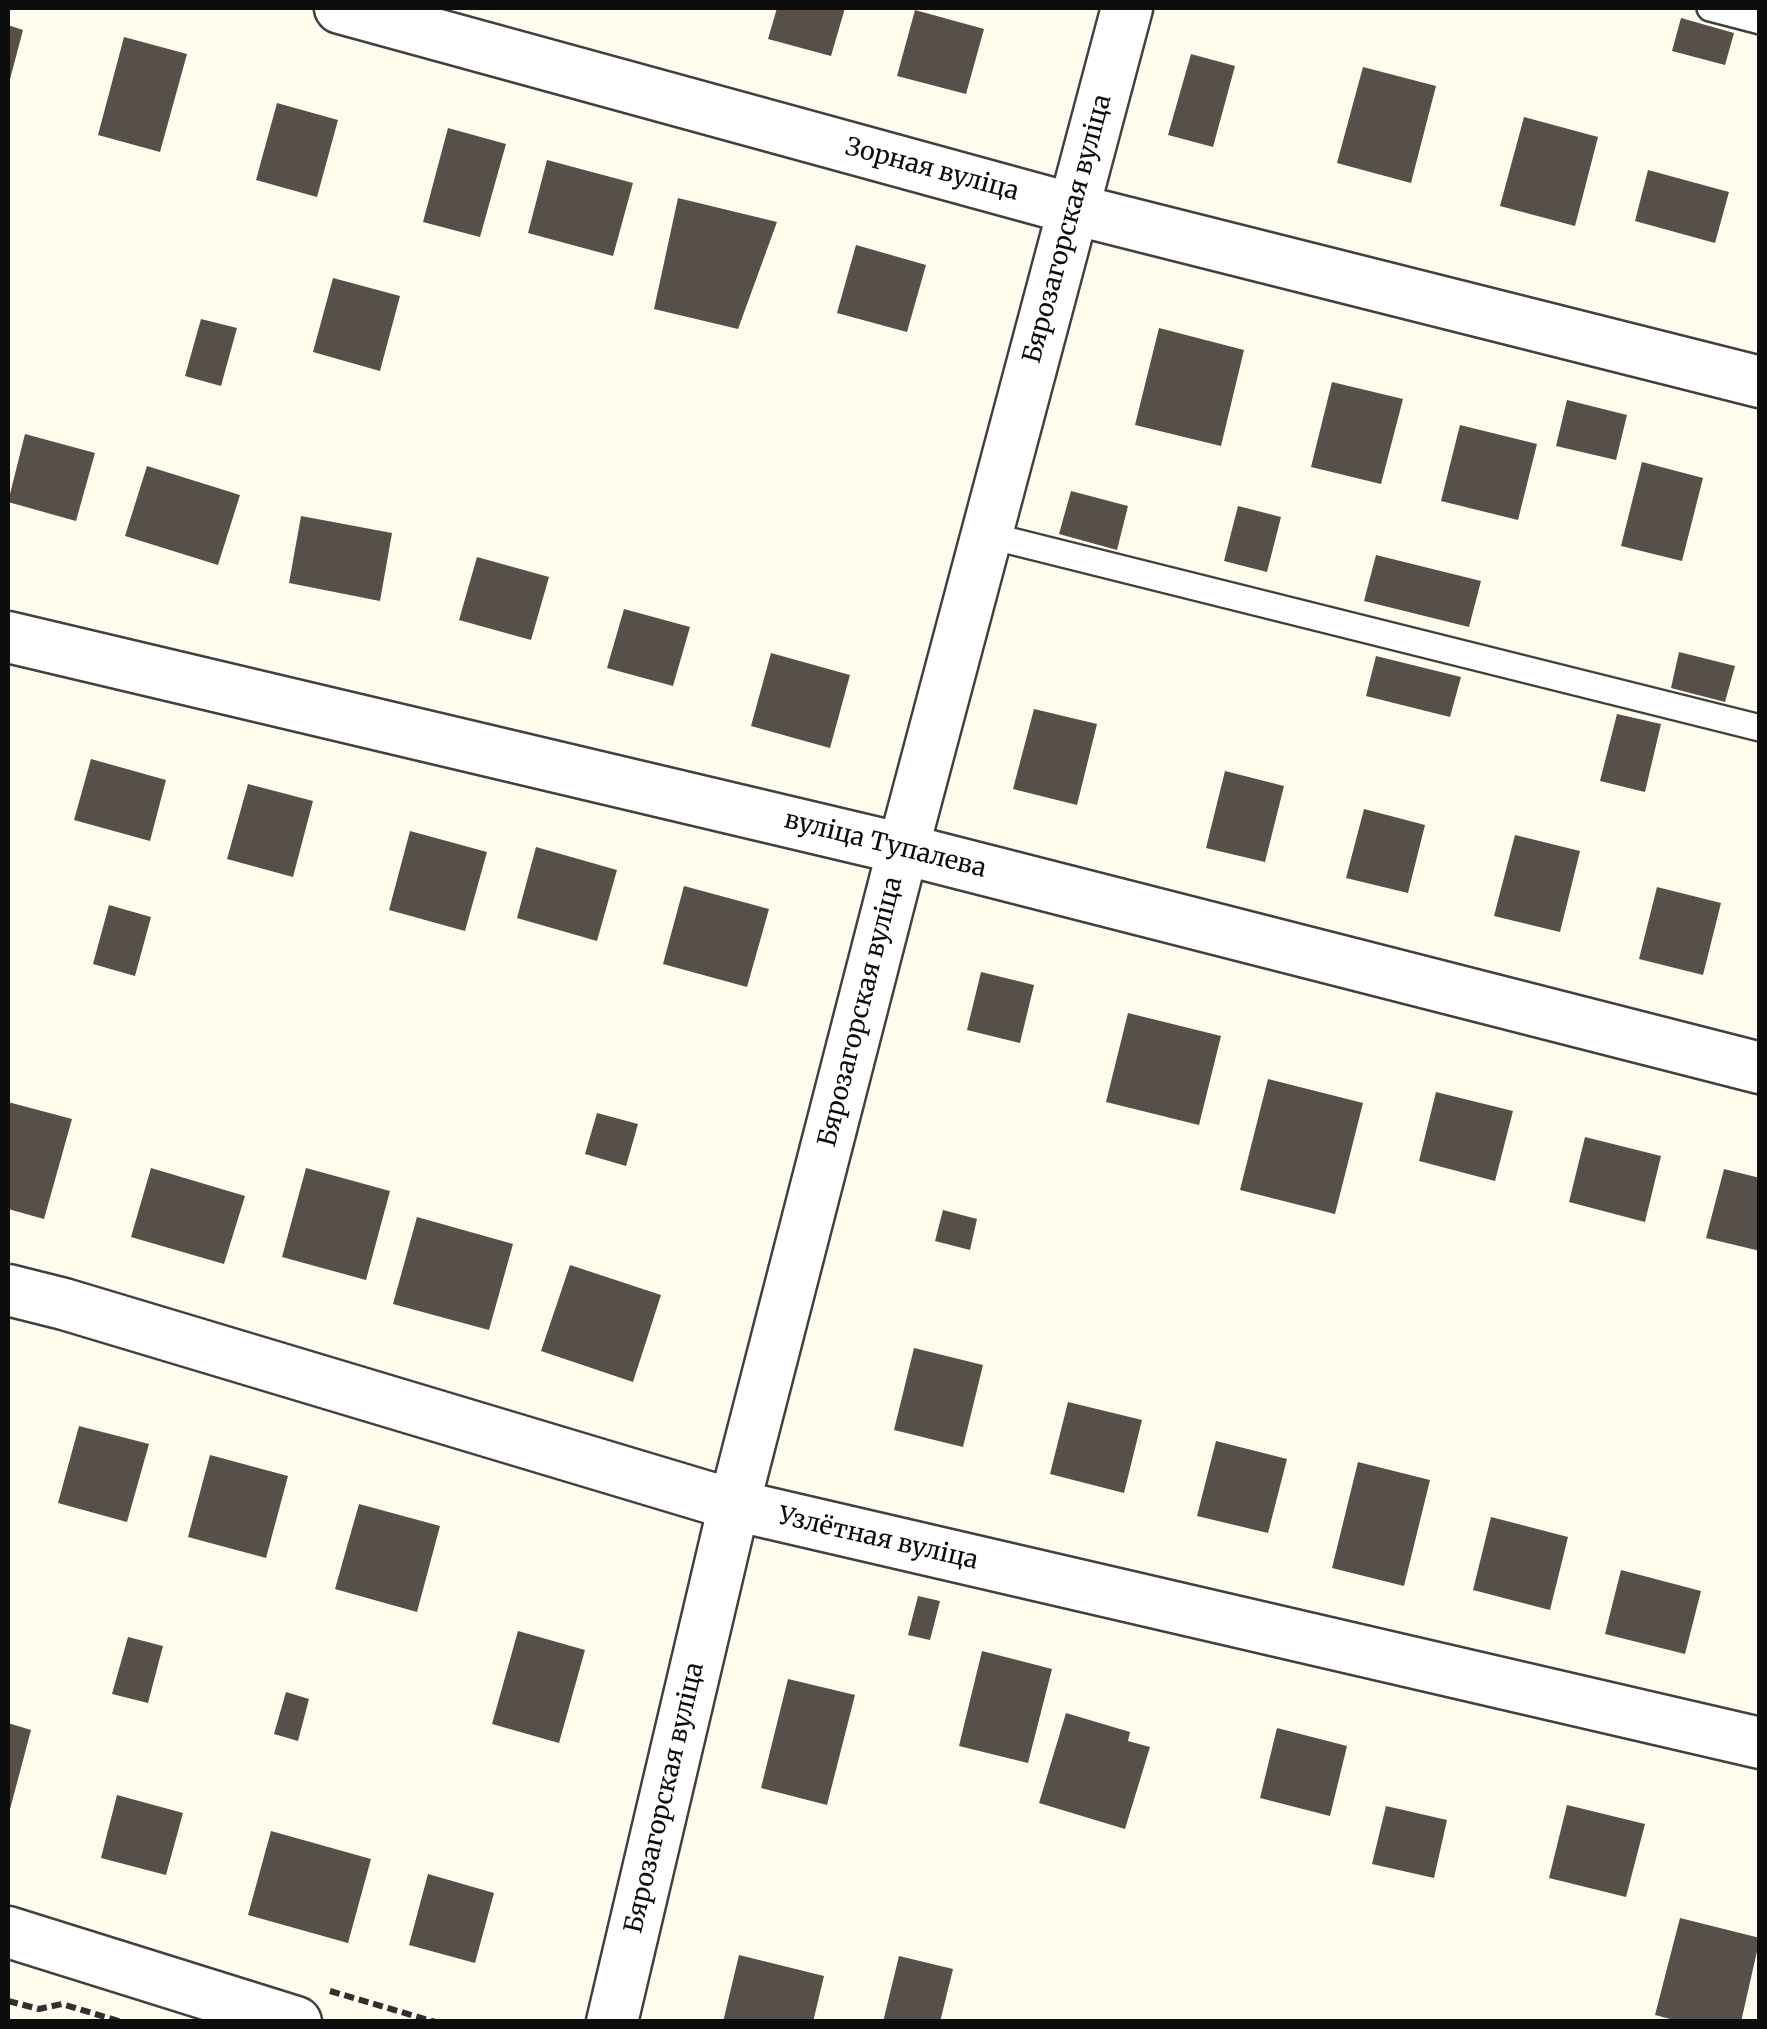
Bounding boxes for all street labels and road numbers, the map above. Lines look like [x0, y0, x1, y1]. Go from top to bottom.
street label: Бярозагорская вуліца [1018, 91, 1118, 367]
street label: Зорная вуліца [842, 132, 1022, 208]
street label: вуліца Тупалева [781, 805, 989, 885]
street label: Бярозагорская вуліца [813, 874, 909, 1150]
street label: Узлётная вуліца [775, 1501, 981, 1577]
street label: Бярозагорская вуліца [619, 1660, 711, 1936]

